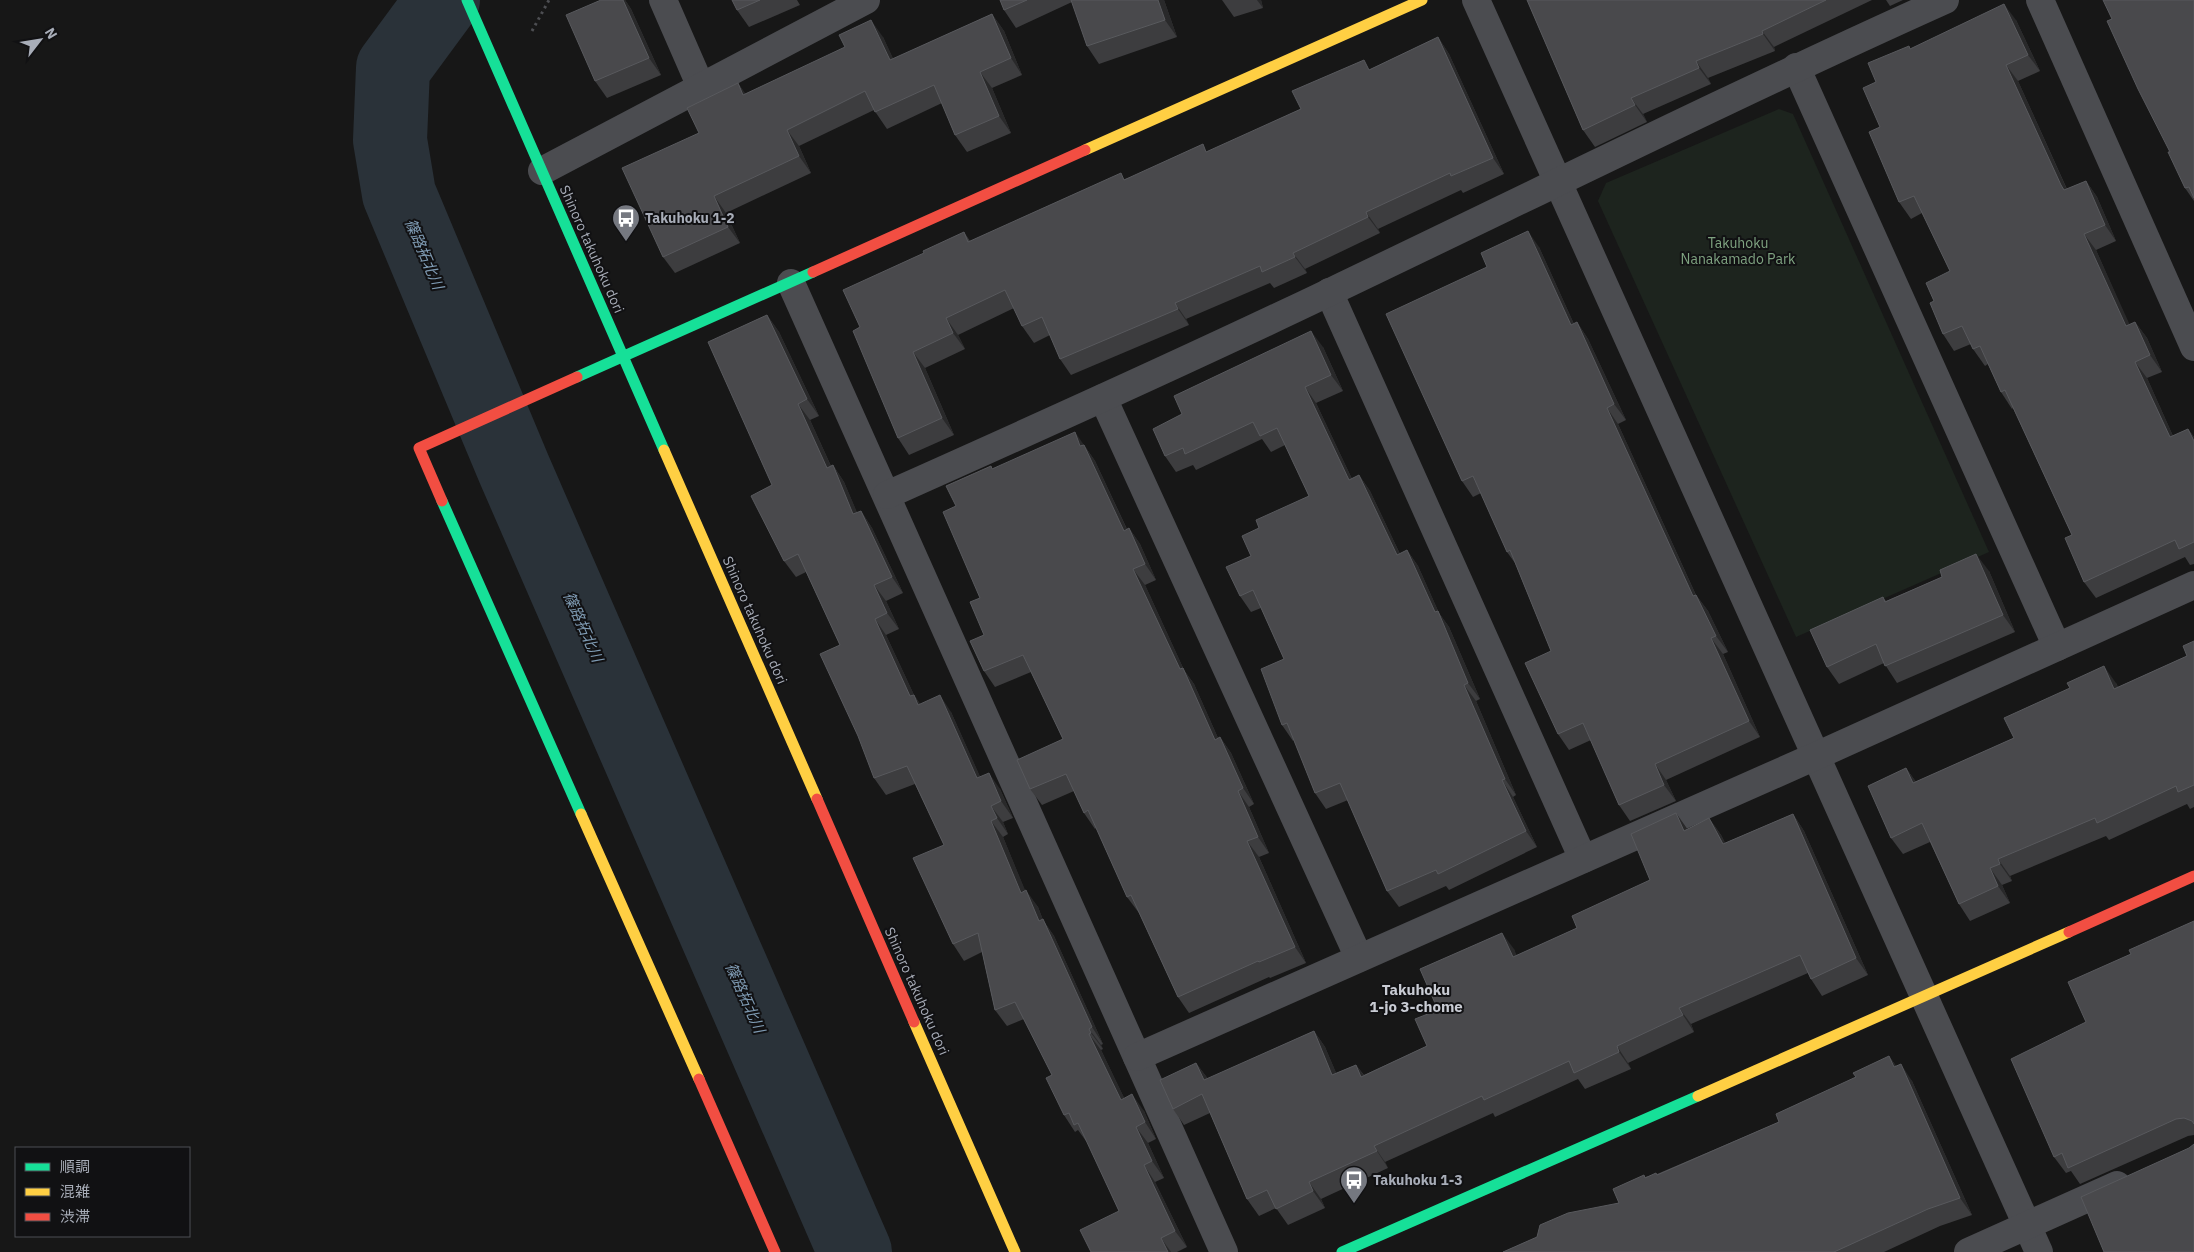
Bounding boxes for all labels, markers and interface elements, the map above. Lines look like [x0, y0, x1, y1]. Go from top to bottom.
north arrow [15, 15, 65, 65]
text: N [41, 24, 61, 42]
street label: Shinoro takuhoku dori [556, 182, 628, 316]
bus stop icon: Takuhoku 1-2 [611, 203, 641, 242]
place label: Takuhoku 1-2 [645, 209, 735, 227]
water label: 篠路拓北川 [401, 216, 449, 294]
park label: Takuhoku Nanakamado Park [1681, 234, 1796, 268]
street label: Shinoro takuhoku dori [719, 553, 791, 687]
water label: 篠路拓北川 [560, 589, 608, 667]
street label: Shinoro takuhoku dori [881, 924, 953, 1058]
water label: 篠路拓北川 [722, 960, 770, 1038]
district label: Takuhoku 1-jo 3-chome [1369, 980, 1463, 1016]
legend [15, 1147, 190, 1237]
text: 順調 [60, 1157, 90, 1176]
bus stop icon: Takuhoku 1-3 [1339, 1165, 1369, 1204]
place label: Takuhoku 1-3 [1373, 1171, 1463, 1189]
text: 混雑 [60, 1182, 90, 1201]
text: 渋滞 [60, 1207, 90, 1226]

